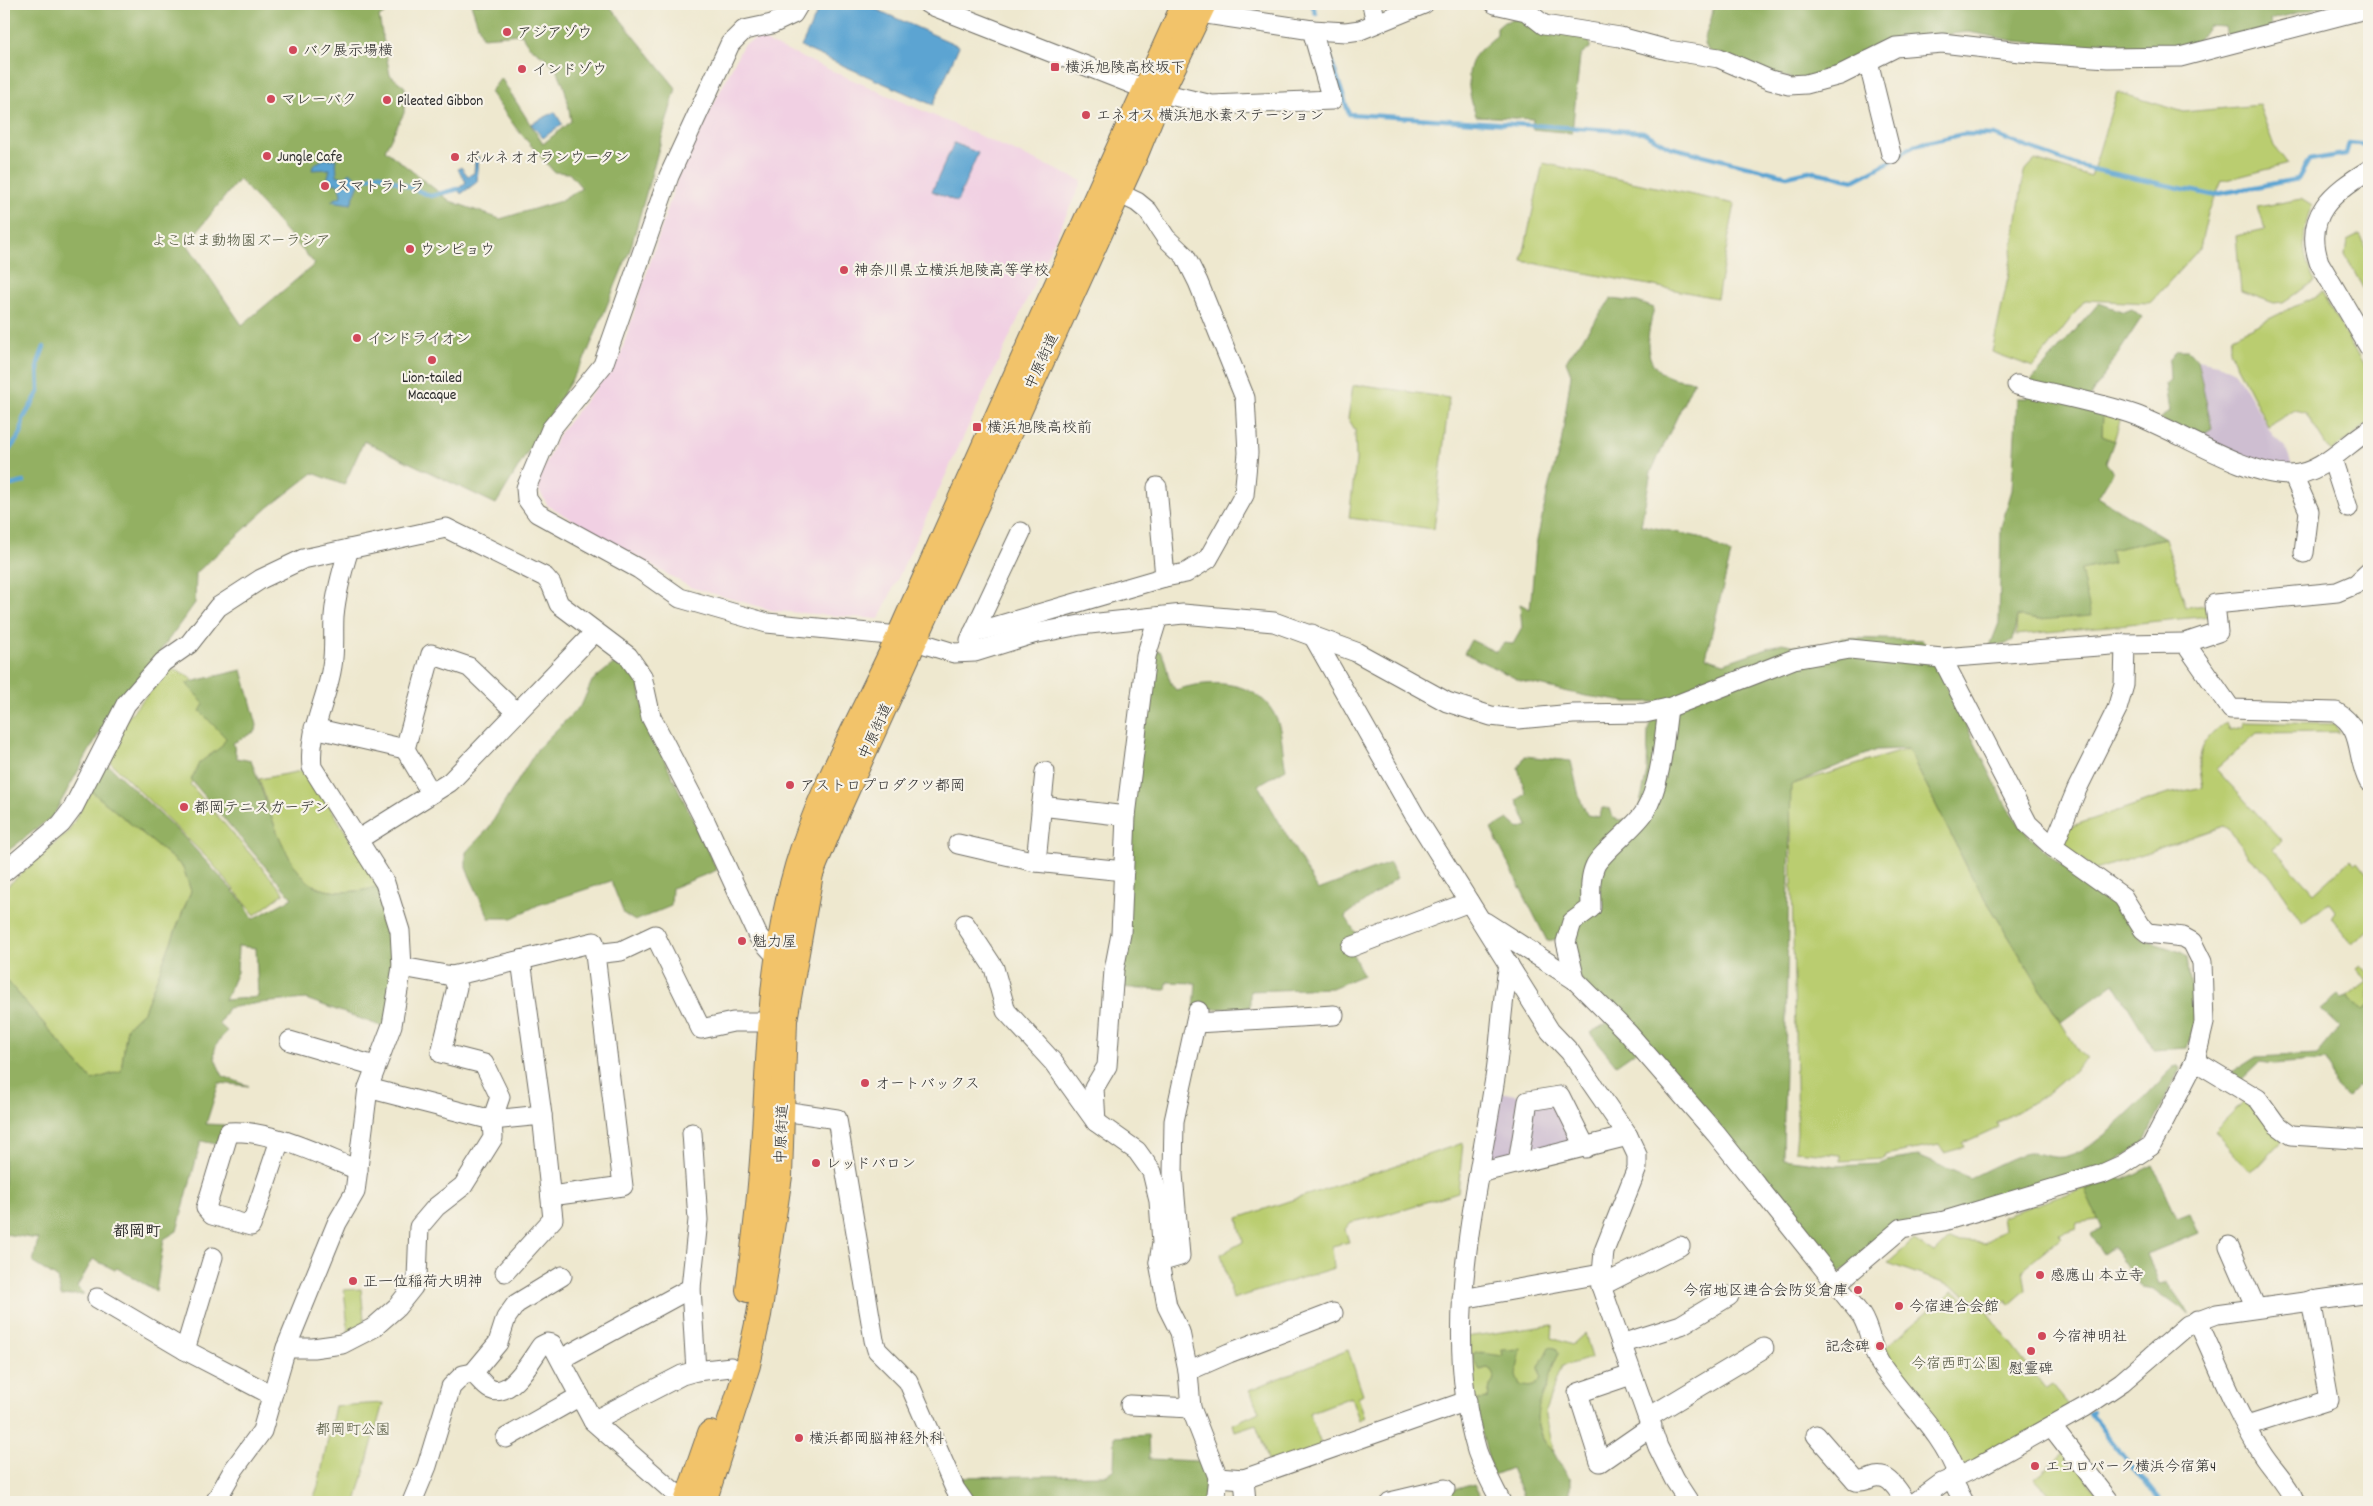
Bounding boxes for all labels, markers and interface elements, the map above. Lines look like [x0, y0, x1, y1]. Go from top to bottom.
place label: アジアゾウ [517, 23, 592, 45]
marker: アジアゾウ [501, 26, 513, 38]
place label: バク展示場横 [303, 41, 393, 63]
marker: バク展示場横 [287, 44, 299, 56]
place label: 横浜旭陵高校坂下 [1065, 58, 1185, 80]
place label: インドゾウ [532, 60, 607, 82]
marker: 横浜旭陵高校坂下 [1049, 61, 1061, 73]
marker: インドゾウ [516, 63, 528, 75]
place label: マレーバク [281, 90, 357, 112]
place label: Pileated Gibbon [397, 91, 483, 113]
marker: マレーバク [265, 93, 277, 105]
marker: Pileated Gibbon [381, 94, 393, 106]
place label: エネオス 横浜旭水素ステーション [1096, 106, 1324, 128]
marker: エネオス 横浜旭水素ステーション [1080, 109, 1092, 121]
place label: Jungle Cafe [277, 147, 343, 169]
place label: ボルネオオランウータン [465, 148, 629, 170]
marker: Jungle Cafe [261, 150, 273, 162]
marker: ボルネオオランウータン [449, 151, 461, 163]
place label: スマトラトラ [335, 177, 425, 199]
marker: スマトラトラ [319, 180, 331, 192]
park label: よこはま動物園ズーラシア [151, 231, 331, 253]
place label: ウンピョウ [420, 240, 495, 262]
marker: ウンピョウ [404, 243, 416, 255]
place label: 神奈川県立横浜旭陵高等学校 [854, 261, 1049, 283]
marker: 神奈川県立横浜旭陵高等学校 [838, 264, 850, 276]
place label: インドライオン [367, 329, 471, 351]
street label: 中原街道 [1020, 330, 1065, 394]
marker: インドライオン [351, 332, 363, 344]
marker: Lion-tailed Macaque [426, 354, 438, 366]
place label: Lion-tailed Macaque [402, 368, 462, 407]
place label: 横浜旭陵高校前 [987, 418, 1092, 440]
marker: 横浜旭陵高校前 [971, 421, 983, 433]
street label: 中原街道 [854, 700, 899, 764]
place label: アストロプロダクツ都岡 [800, 776, 965, 798]
marker: アストロプロダクツ都岡 [784, 779, 796, 791]
place label: 都岡テニスガーデン [194, 798, 329, 820]
marker: 都岡テニスガーデン [178, 801, 190, 813]
place label: 魁力屋 [752, 932, 797, 954]
marker: 魁力屋 [736, 935, 748, 947]
place label: オートバックス [875, 1074, 980, 1096]
marker: オートバックス [859, 1077, 871, 1089]
street label: 中原街道 [771, 1104, 795, 1164]
place label: レッドバロン [826, 1154, 916, 1176]
marker: レッドバロン [810, 1157, 822, 1169]
district label: 都岡町 [113, 1221, 161, 1244]
place label: 感應山 本立寺 [2050, 1266, 2143, 1288]
marker: 感應山 本立寺 [2034, 1269, 2046, 1281]
place label: 正一位稲荷大明神 [363, 1272, 483, 1294]
marker: 正一位稲荷大明神 [347, 1275, 359, 1287]
place label: 今宿地区連合会防災倉庫 [1683, 1281, 1848, 1303]
marker: 今宿地区連合会防災倉庫 [1852, 1284, 1864, 1296]
place label: 今宿連合会館 [1909, 1297, 1999, 1319]
marker: 今宿連合会館 [1893, 1300, 1905, 1312]
place label: 今宿神明社 [2052, 1327, 2127, 1349]
marker: 今宿神明社 [2036, 1330, 2048, 1342]
place label: 記念碑 [1825, 1337, 1870, 1359]
marker: 記念碑 [1874, 1340, 1886, 1352]
marker: 慰霊碑 [2025, 1345, 2037, 1357]
park label: 今宿西町公園 [1911, 1354, 2001, 1376]
place label: 慰霊碑 [2008, 1359, 2054, 1381]
park label: 都岡町公園 [315, 1420, 391, 1442]
place label: 横浜都岡脳神経外科 [809, 1429, 944, 1451]
marker: 横浜都岡脳神経外科 [793, 1432, 805, 1444]
place label: エコロパーク横浜今宿第4 [2045, 1457, 2216, 1479]
marker: エコロパーク横浜今宿第4 [2029, 1460, 2041, 1472]

